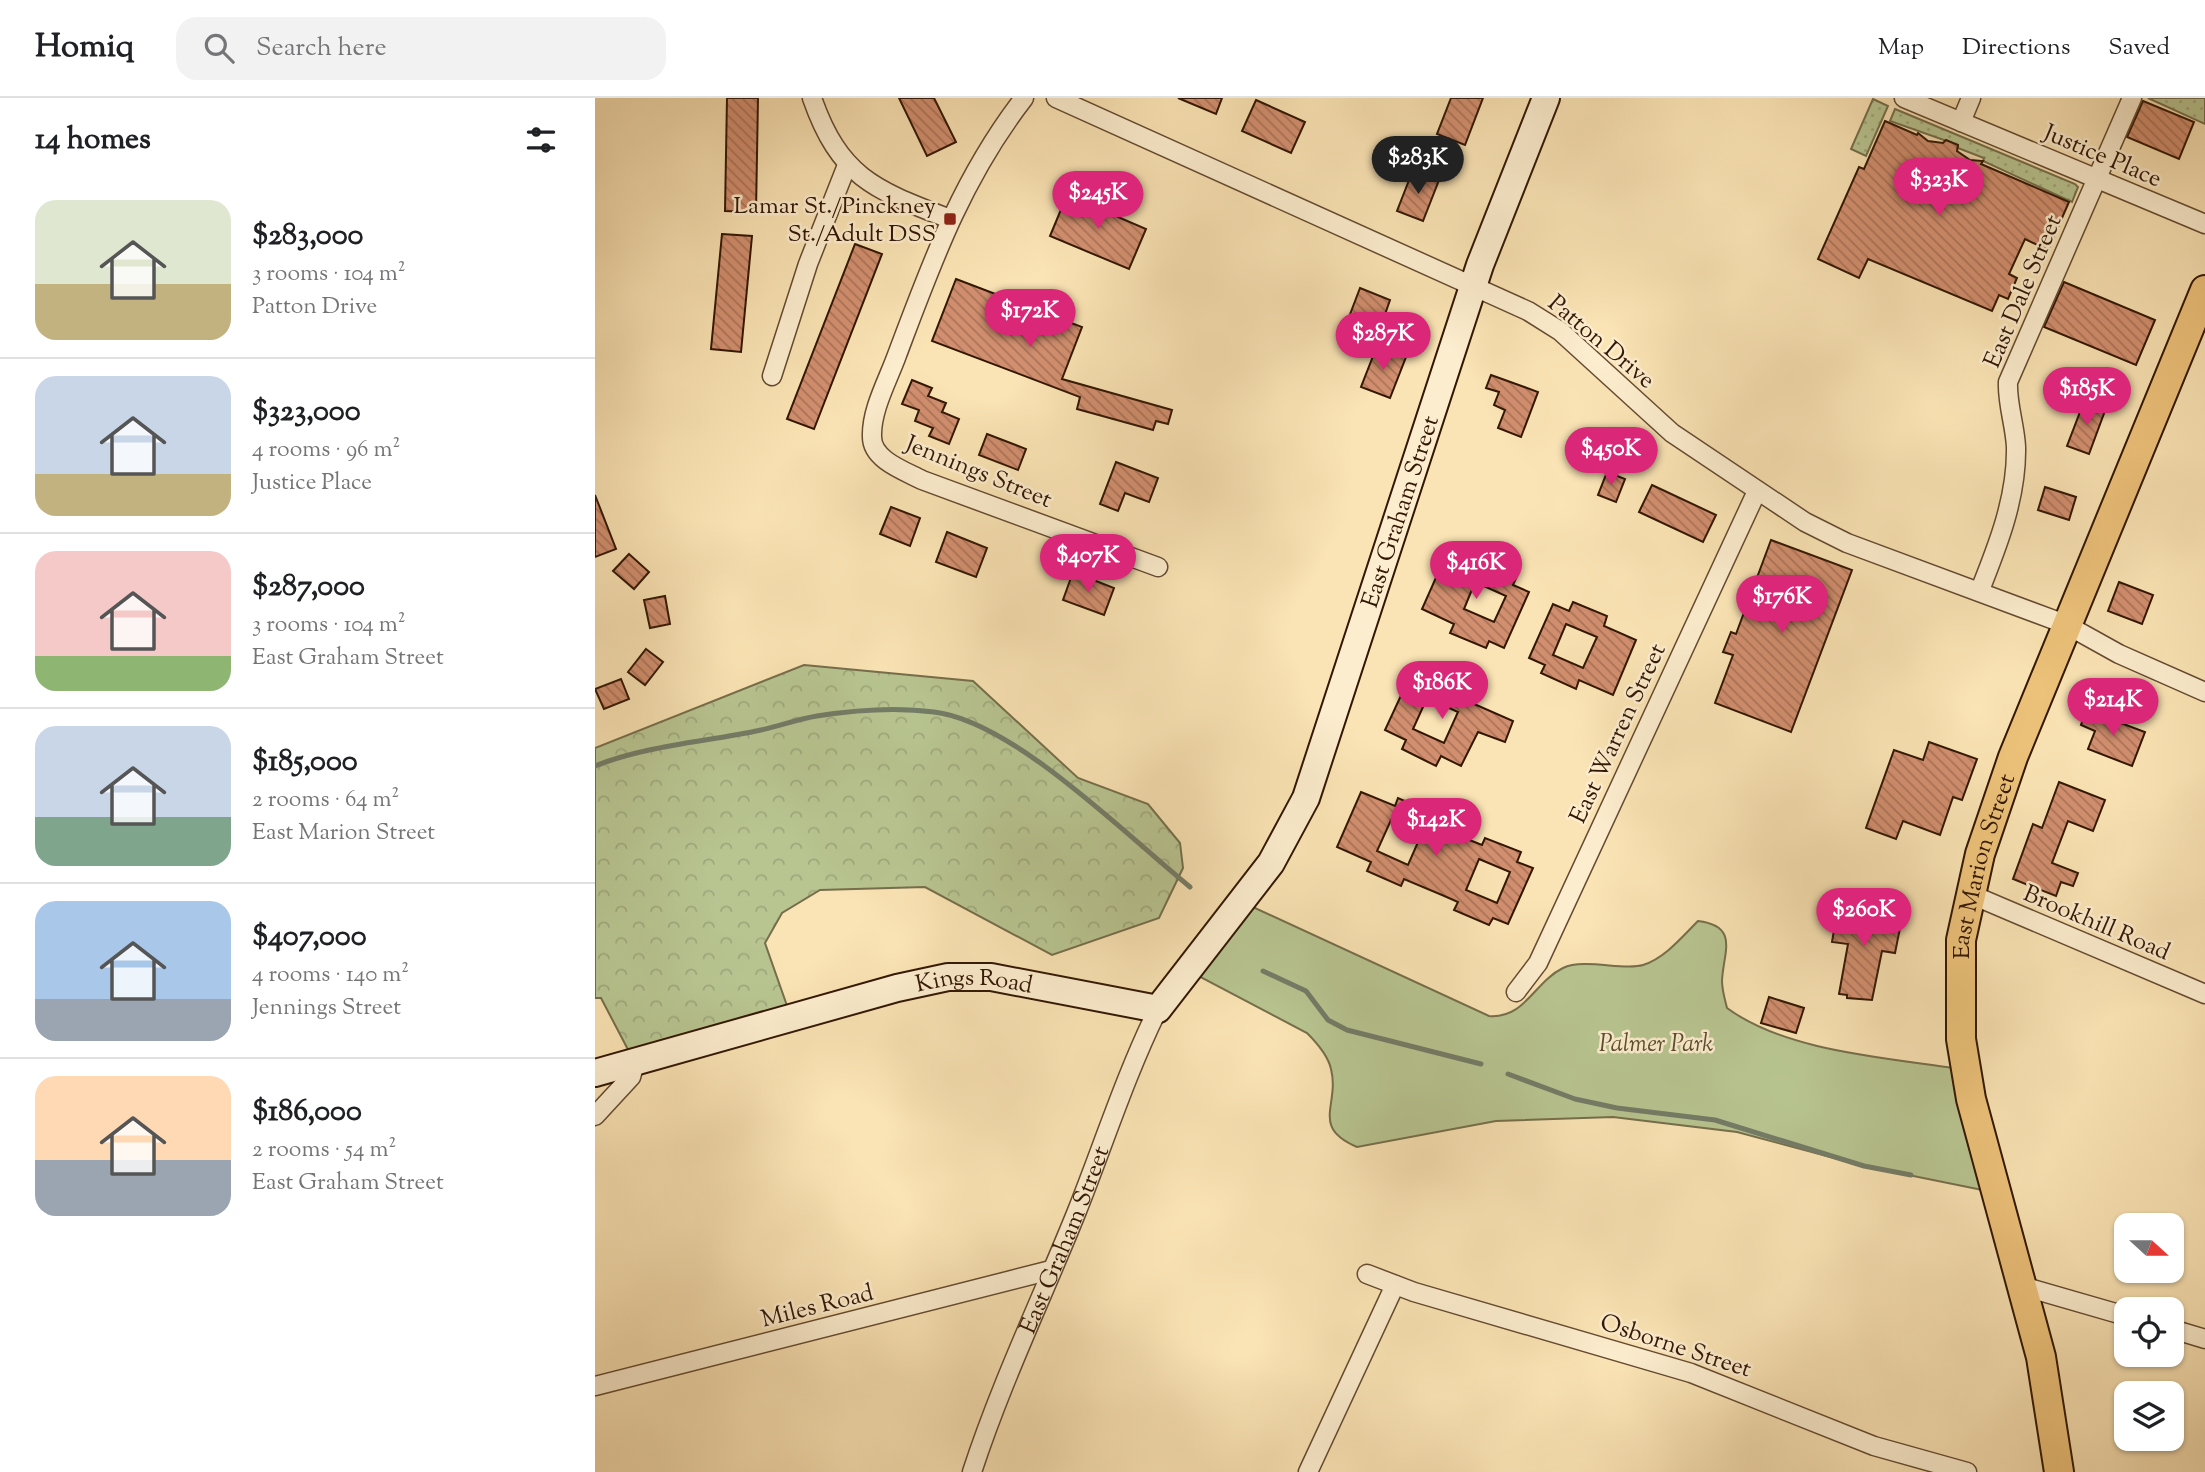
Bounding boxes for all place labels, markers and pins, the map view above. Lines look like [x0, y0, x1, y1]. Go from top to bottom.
pin: $283K [1369, 136, 1467, 196]
pin: $323K [1890, 158, 1988, 218]
pin: $245K [1049, 172, 1147, 231]
place label: Lamar St./Pinckney St./Adult DSS [733, 190, 936, 252]
marker: Lamar St./Pinckney St./Adult DSS [942, 211, 958, 227]
pin: $172K [981, 289, 1079, 349]
pin: $287K [1334, 313, 1432, 372]
pin: $185K [2038, 368, 2136, 427]
pin: $450K [1562, 428, 1660, 487]
pin: $407K [1039, 534, 1137, 594]
pin: $416K [1427, 542, 1525, 601]
pin: $176K [1733, 575, 1831, 635]
pin: $186K [1393, 662, 1491, 721]
pin: $214K [2064, 678, 2162, 738]
pin: $142K [1387, 798, 1485, 858]
pin: $260K [1815, 888, 1913, 948]

